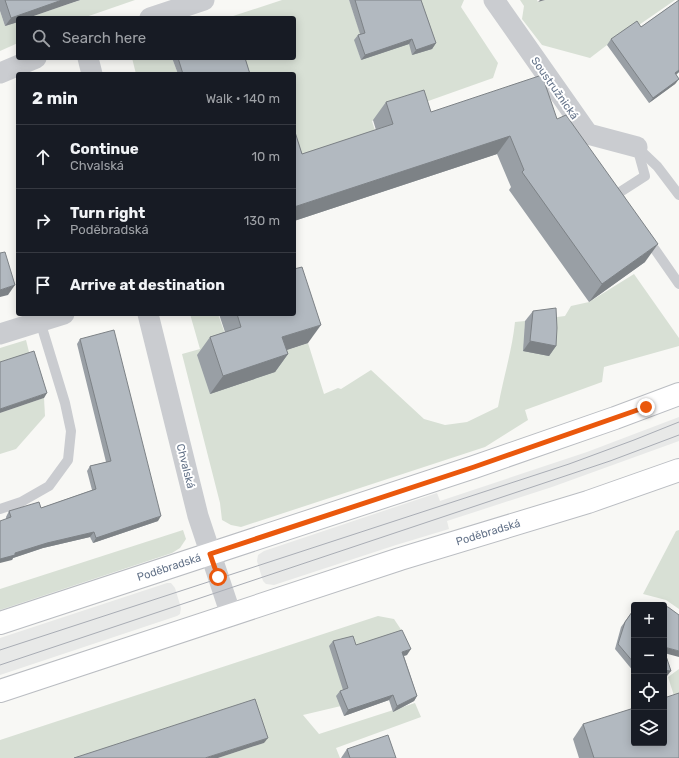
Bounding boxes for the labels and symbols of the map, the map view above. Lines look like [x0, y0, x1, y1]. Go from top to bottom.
street label: Soustružnická [528, 55, 581, 122]
route end [637, 398, 655, 416]
street label: Chvalská [174, 442, 197, 490]
street label: Poděbradská [454, 517, 522, 548]
street label: Poděbradská [136, 551, 203, 584]
route start [209, 568, 227, 586]

